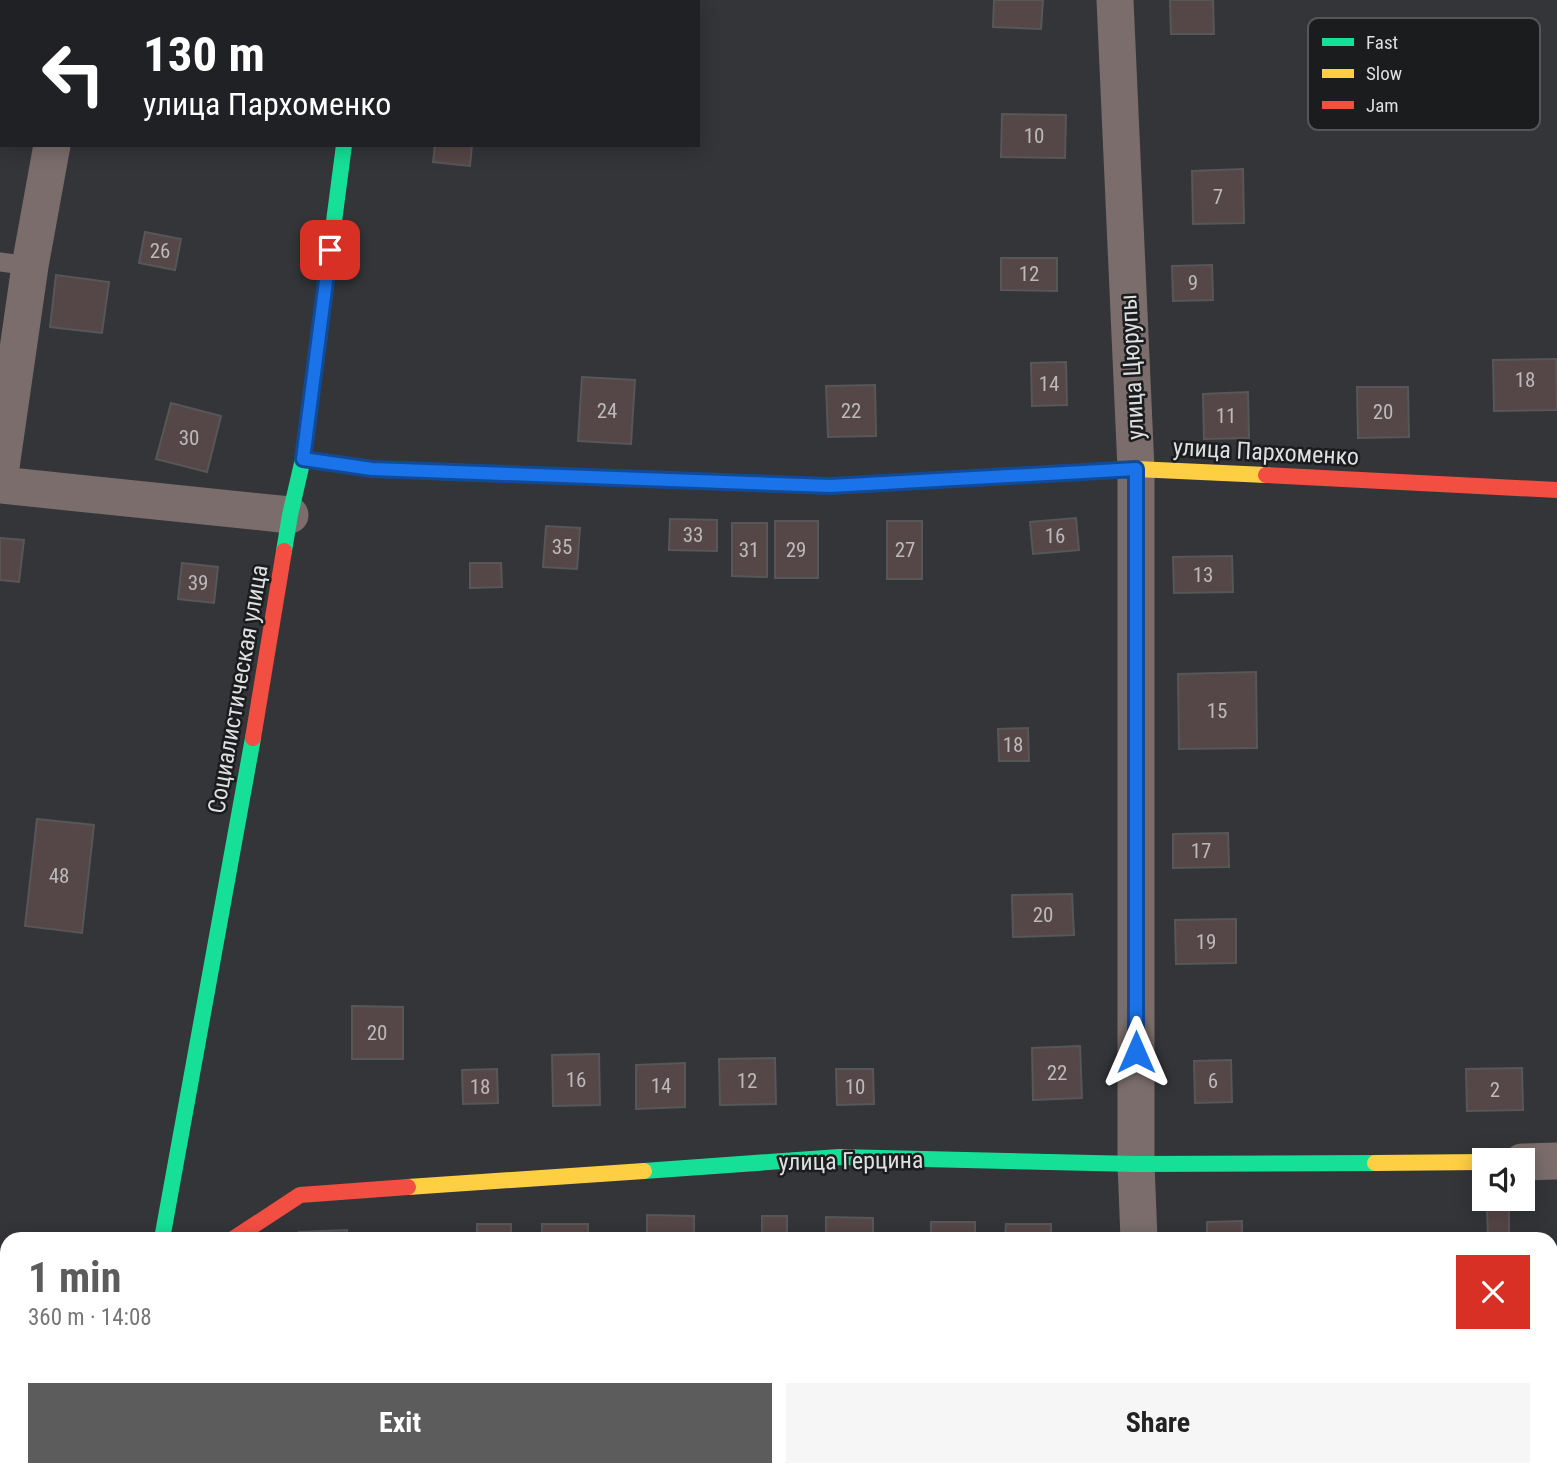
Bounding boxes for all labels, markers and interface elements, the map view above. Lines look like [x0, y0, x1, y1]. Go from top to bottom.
legend [1308, 18, 1540, 130]
text: 130 m [143, 26, 265, 83]
icon: left [28, 28, 119, 119]
text: Fast [1366, 31, 1398, 54]
text: Slow [1366, 62, 1402, 85]
text: улица Пархоменко [143, 85, 391, 123]
text: Jam [1366, 94, 1399, 117]
house number: 10 [1024, 124, 1044, 148]
house number: 7 [1213, 185, 1223, 209]
pin [300, 220, 360, 280]
icon: arrive [311, 231, 349, 269]
house number: 26 [150, 239, 170, 263]
house number: 12 [1019, 262, 1039, 286]
house number: 9 [1188, 271, 1198, 295]
street label: улица Цюрупы [1114, 293, 1150, 441]
house number: 18 [1515, 368, 1535, 392]
house number: 14 [1039, 372, 1059, 396]
house number: 24 [597, 399, 617, 423]
house number: 22 [841, 399, 861, 423]
house number: 20 [1373, 400, 1393, 424]
house number: 11 [1216, 404, 1236, 428]
house number: 30 [179, 426, 199, 450]
street label: улица Пархоменко [1172, 433, 1360, 471]
house number: 33 [683, 523, 703, 547]
house number: 16 [1045, 524, 1065, 548]
house number: 35 [552, 535, 572, 559]
house number: 31 [739, 538, 759, 562]
house number: 29 [786, 538, 806, 562]
house number: 27 [895, 538, 915, 562]
street label: Социалистическая улица [202, 562, 274, 816]
house number: 13 [1193, 563, 1213, 587]
house number: 39 [188, 571, 208, 595]
house number: 15 [1207, 699, 1227, 723]
house number: 18 [1003, 733, 1023, 757]
house number: 17 [1191, 839, 1211, 863]
house number: 48 [49, 864, 69, 888]
house number: 20 [1033, 903, 1053, 927]
house number: 19 [1196, 930, 1216, 954]
position arrow [1099, 1015, 1173, 1089]
house number: 20 [367, 1021, 387, 1045]
house number: 22 [1047, 1061, 1067, 1085]
house number: 16 [566, 1068, 586, 1092]
house number: 12 [737, 1069, 757, 1093]
house number: 6 [1208, 1069, 1218, 1093]
house number: 14 [651, 1074, 671, 1098]
house number: 18 [470, 1075, 490, 1099]
house number: 10 [845, 1075, 865, 1099]
house number: 2 [1490, 1078, 1500, 1102]
street label: улица Герцина [778, 1146, 924, 1176]
map controls [1472, 1148, 1535, 1211]
button: sound [1472, 1148, 1535, 1211]
text: 1 min [28, 1253, 121, 1302]
button: close [1456, 1255, 1530, 1329]
text: 360 m · 14:08 [28, 1304, 152, 1331]
button: Exit [28, 1383, 772, 1463]
button: Share [786, 1383, 1530, 1463]

